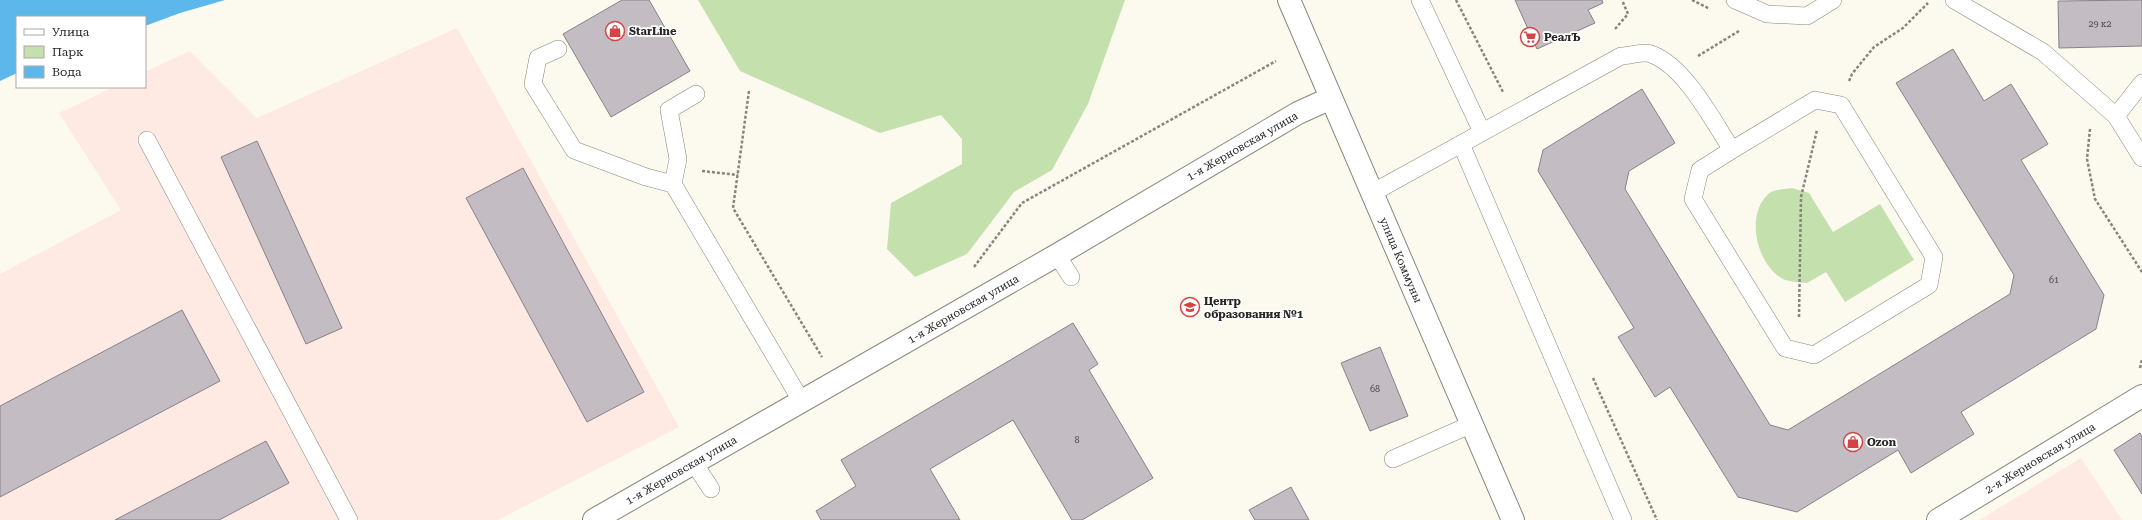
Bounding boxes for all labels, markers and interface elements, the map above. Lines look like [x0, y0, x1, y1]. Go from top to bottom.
legend [16, 16, 146, 88]
house number: 29 к2 [2088, 19, 2112, 29]
shop icon: StarLine [604, 20, 626, 42]
text: Улица [52, 25, 90, 39]
place label: StarLine [629, 25, 677, 38]
supermarket icon: РеалЪ [1519, 26, 1541, 48]
place label: РеалЪ [1544, 31, 1580, 44]
text: Парк [52, 45, 84, 59]
text: Вода [52, 65, 82, 79]
street label: 1-я Жерновская улица [1184, 109, 1300, 184]
street label: улица Коммуны [1377, 216, 1424, 305]
street label: 1-я Жерновская улица [905, 272, 1021, 347]
house number: 61 [2049, 275, 2059, 285]
place label: Центр образования №1 [1204, 295, 1303, 321]
school or university icon: Центр образования №1 [1179, 296, 1201, 318]
house number: 68 [1370, 384, 1380, 394]
street label: 2-я Жерновская улица [1983, 420, 2098, 496]
shop icon: Ozon [1842, 431, 1864, 453]
street label: 1-я Жерновская улица [623, 433, 739, 508]
house number: 8 [1074, 435, 1080, 445]
place label: Ozon [1867, 436, 1897, 449]

